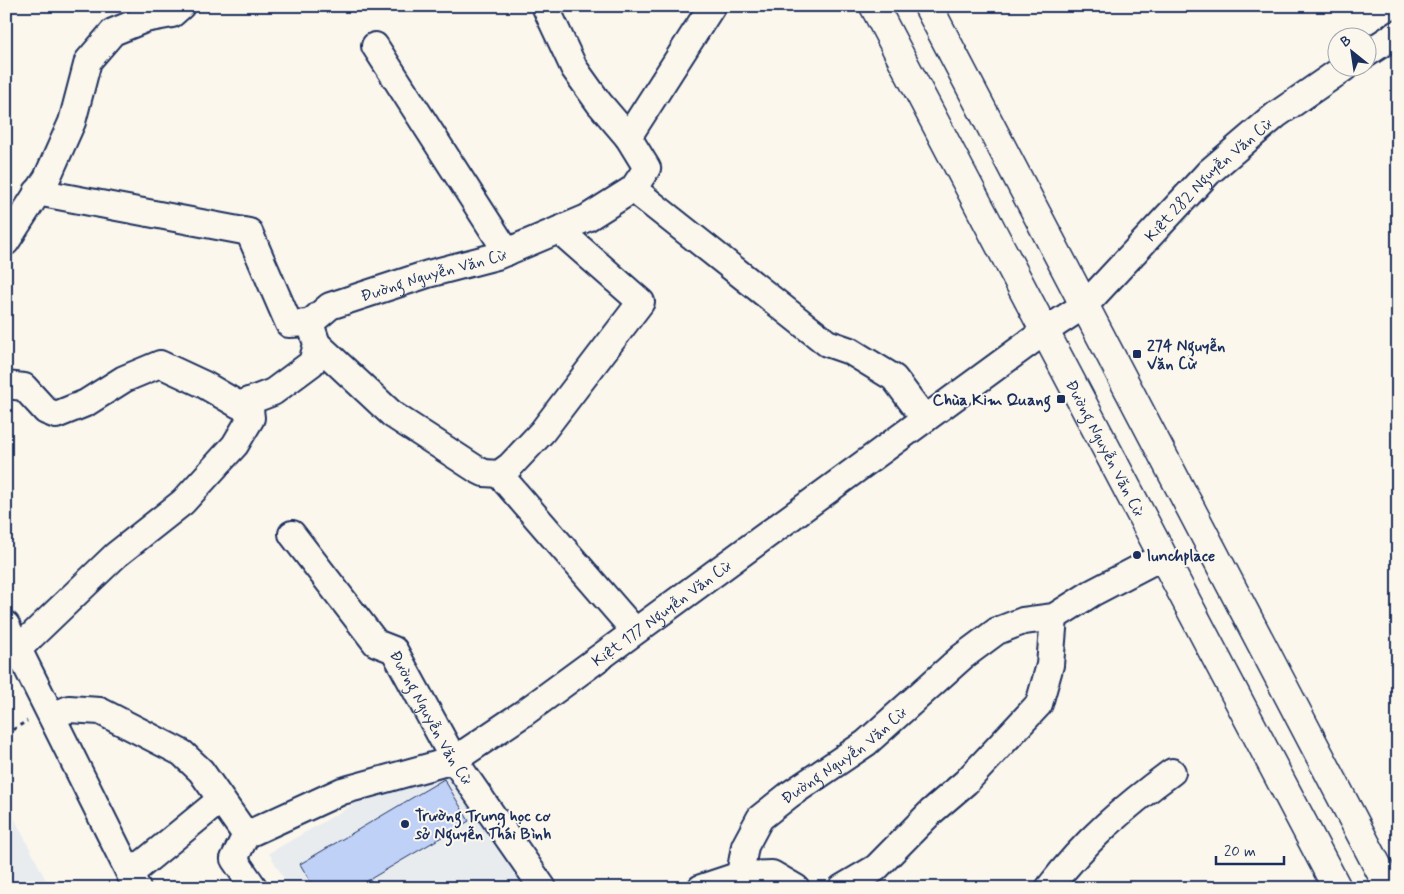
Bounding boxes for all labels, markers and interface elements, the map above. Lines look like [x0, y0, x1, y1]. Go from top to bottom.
north arrow [1326, 28, 1376, 78]
text: B [1338, 32, 1354, 52]
street label: Kiệt 282 Nguyễn Văn Cừ [1141, 114, 1277, 247]
street label: Đường Nguyễn Văn Cừ [358, 244, 510, 307]
place label: 274 Nguyễn Văn Cừ [1147, 336, 1225, 375]
marker: 274 Nguyễn Văn Cừ [1131, 348, 1143, 360]
street label: Đường Nguyễn Văn Cừ [1060, 377, 1149, 520]
place label: Chùa Kim Quang [932, 390, 1051, 413]
marker: Chùa Kim Quang [1055, 393, 1067, 405]
place label: lunchplace [1147, 546, 1215, 567]
marker: lunchplace [1131, 549, 1143, 561]
street label: Kiệt 177 Nguyễn Văn Cừ [588, 556, 736, 672]
street label: Đường Nguyễn Văn Cừ [384, 647, 477, 789]
street label: Đường Nguyễn Văn Cừ [777, 703, 912, 809]
place label: Trường Trung học cơ sở Nguyễn Thái Bình [414, 806, 551, 847]
marker: Trường Trung học cơ sở Nguyễn Thái Bình [399, 818, 411, 830]
scale bar [1216, 834, 1284, 866]
text: 20 m [1224, 842, 1256, 862]

